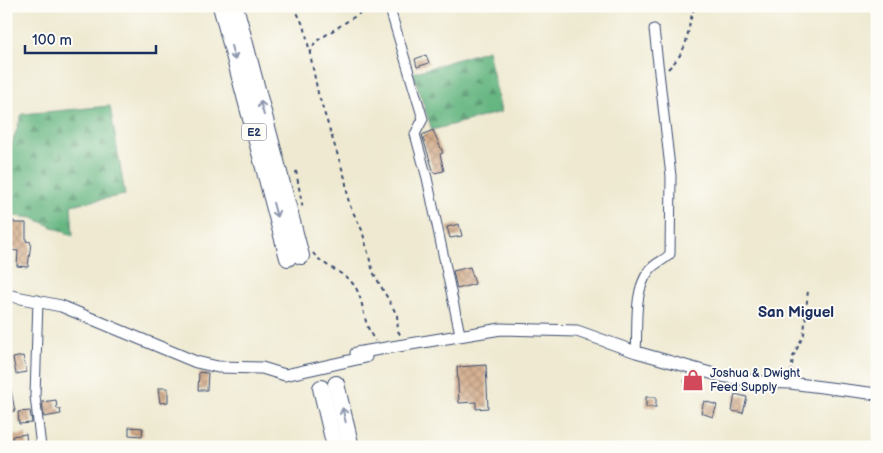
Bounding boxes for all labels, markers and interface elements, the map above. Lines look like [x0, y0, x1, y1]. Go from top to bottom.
scale bar [25, 22, 156, 54]
text: 100 m [32, 31, 72, 50]
one-way arrow [229, 45, 238, 61]
one-way arrow [257, 100, 266, 116]
road number: E2 [242, 124, 266, 140]
one-way arrow [271, 202, 280, 218]
district label: San Miguel [758, 303, 834, 322]
place label: Joshua & Dwight Feed Supply [710, 366, 800, 395]
shop icon: Joshua & Dwight Feed Supply [680, 367, 706, 393]
one-way arrow [339, 408, 348, 424]

